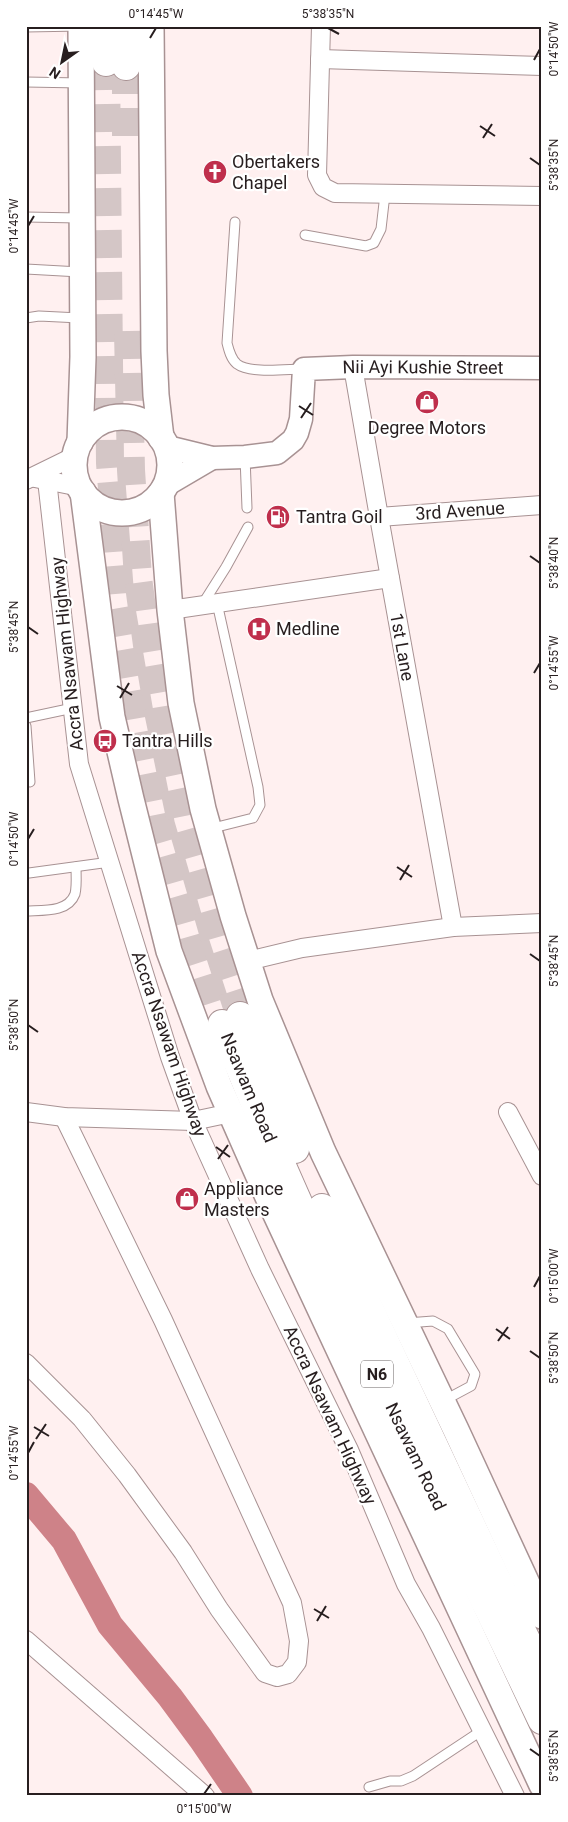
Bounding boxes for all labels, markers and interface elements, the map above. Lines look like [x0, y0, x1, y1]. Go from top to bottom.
text: 0°14'45"W [129, 7, 184, 21]
text: 5°38'35"N [302, 7, 354, 21]
text: 0°14'50"W [547, 21, 561, 76]
north arrow [38, 38, 88, 88]
text: N [46, 63, 63, 82]
text: 5°38'35"N [547, 139, 561, 191]
place label: Obertakers Chapel [232, 151, 320, 193]
church icon: Obertakers Chapel [202, 159, 228, 185]
text: 0°14'45"W [7, 198, 21, 253]
street label: Nii Ayi Kushie Street [342, 356, 504, 378]
shop icon: Degree Motors [414, 389, 440, 415]
place label: Degree Motors [368, 417, 486, 438]
street label: 3rd Avenue [415, 497, 505, 524]
fuel station icon: Tantra Goil [265, 504, 291, 530]
place label: Tantra Goil [296, 506, 383, 527]
text: 5°38'40"N [547, 537, 561, 589]
street label: Accra Nsawam Highway [46, 556, 87, 752]
text: 5°38'45"N [7, 601, 21, 653]
street label: 1st Lane [386, 611, 419, 683]
hospital icon: Medline [246, 616, 272, 642]
place label: Medline [276, 618, 340, 639]
text: 0°14'55"W [547, 635, 561, 690]
bus stop icon: Tantra Hills [92, 728, 118, 754]
place label: Tantra Hills [122, 730, 213, 751]
text: 0°14'50"W [7, 811, 21, 866]
text: 5°38'45"N [547, 935, 561, 987]
street label: Accra Nsawam Highway [128, 948, 211, 1140]
text: 5°38'50"N [7, 999, 21, 1051]
street label: Nsawam Road [217, 1030, 281, 1145]
place label: Appliance Masters [204, 1178, 283, 1220]
shop icon: Appliance Masters [174, 1186, 200, 1212]
text: 0°15'00"W [547, 1248, 561, 1303]
street label: Accra Nsawam Highway [280, 1322, 381, 1508]
text: 5°38'50"N [547, 1332, 561, 1384]
road number: N6 [361, 1360, 393, 1388]
street label: Nsawam Road [381, 1399, 451, 1514]
text: 0°14'55"W [7, 1425, 21, 1480]
text: 5°38'55"N [547, 1730, 561, 1782]
text: 0°15'00"W [177, 1802, 232, 1816]

